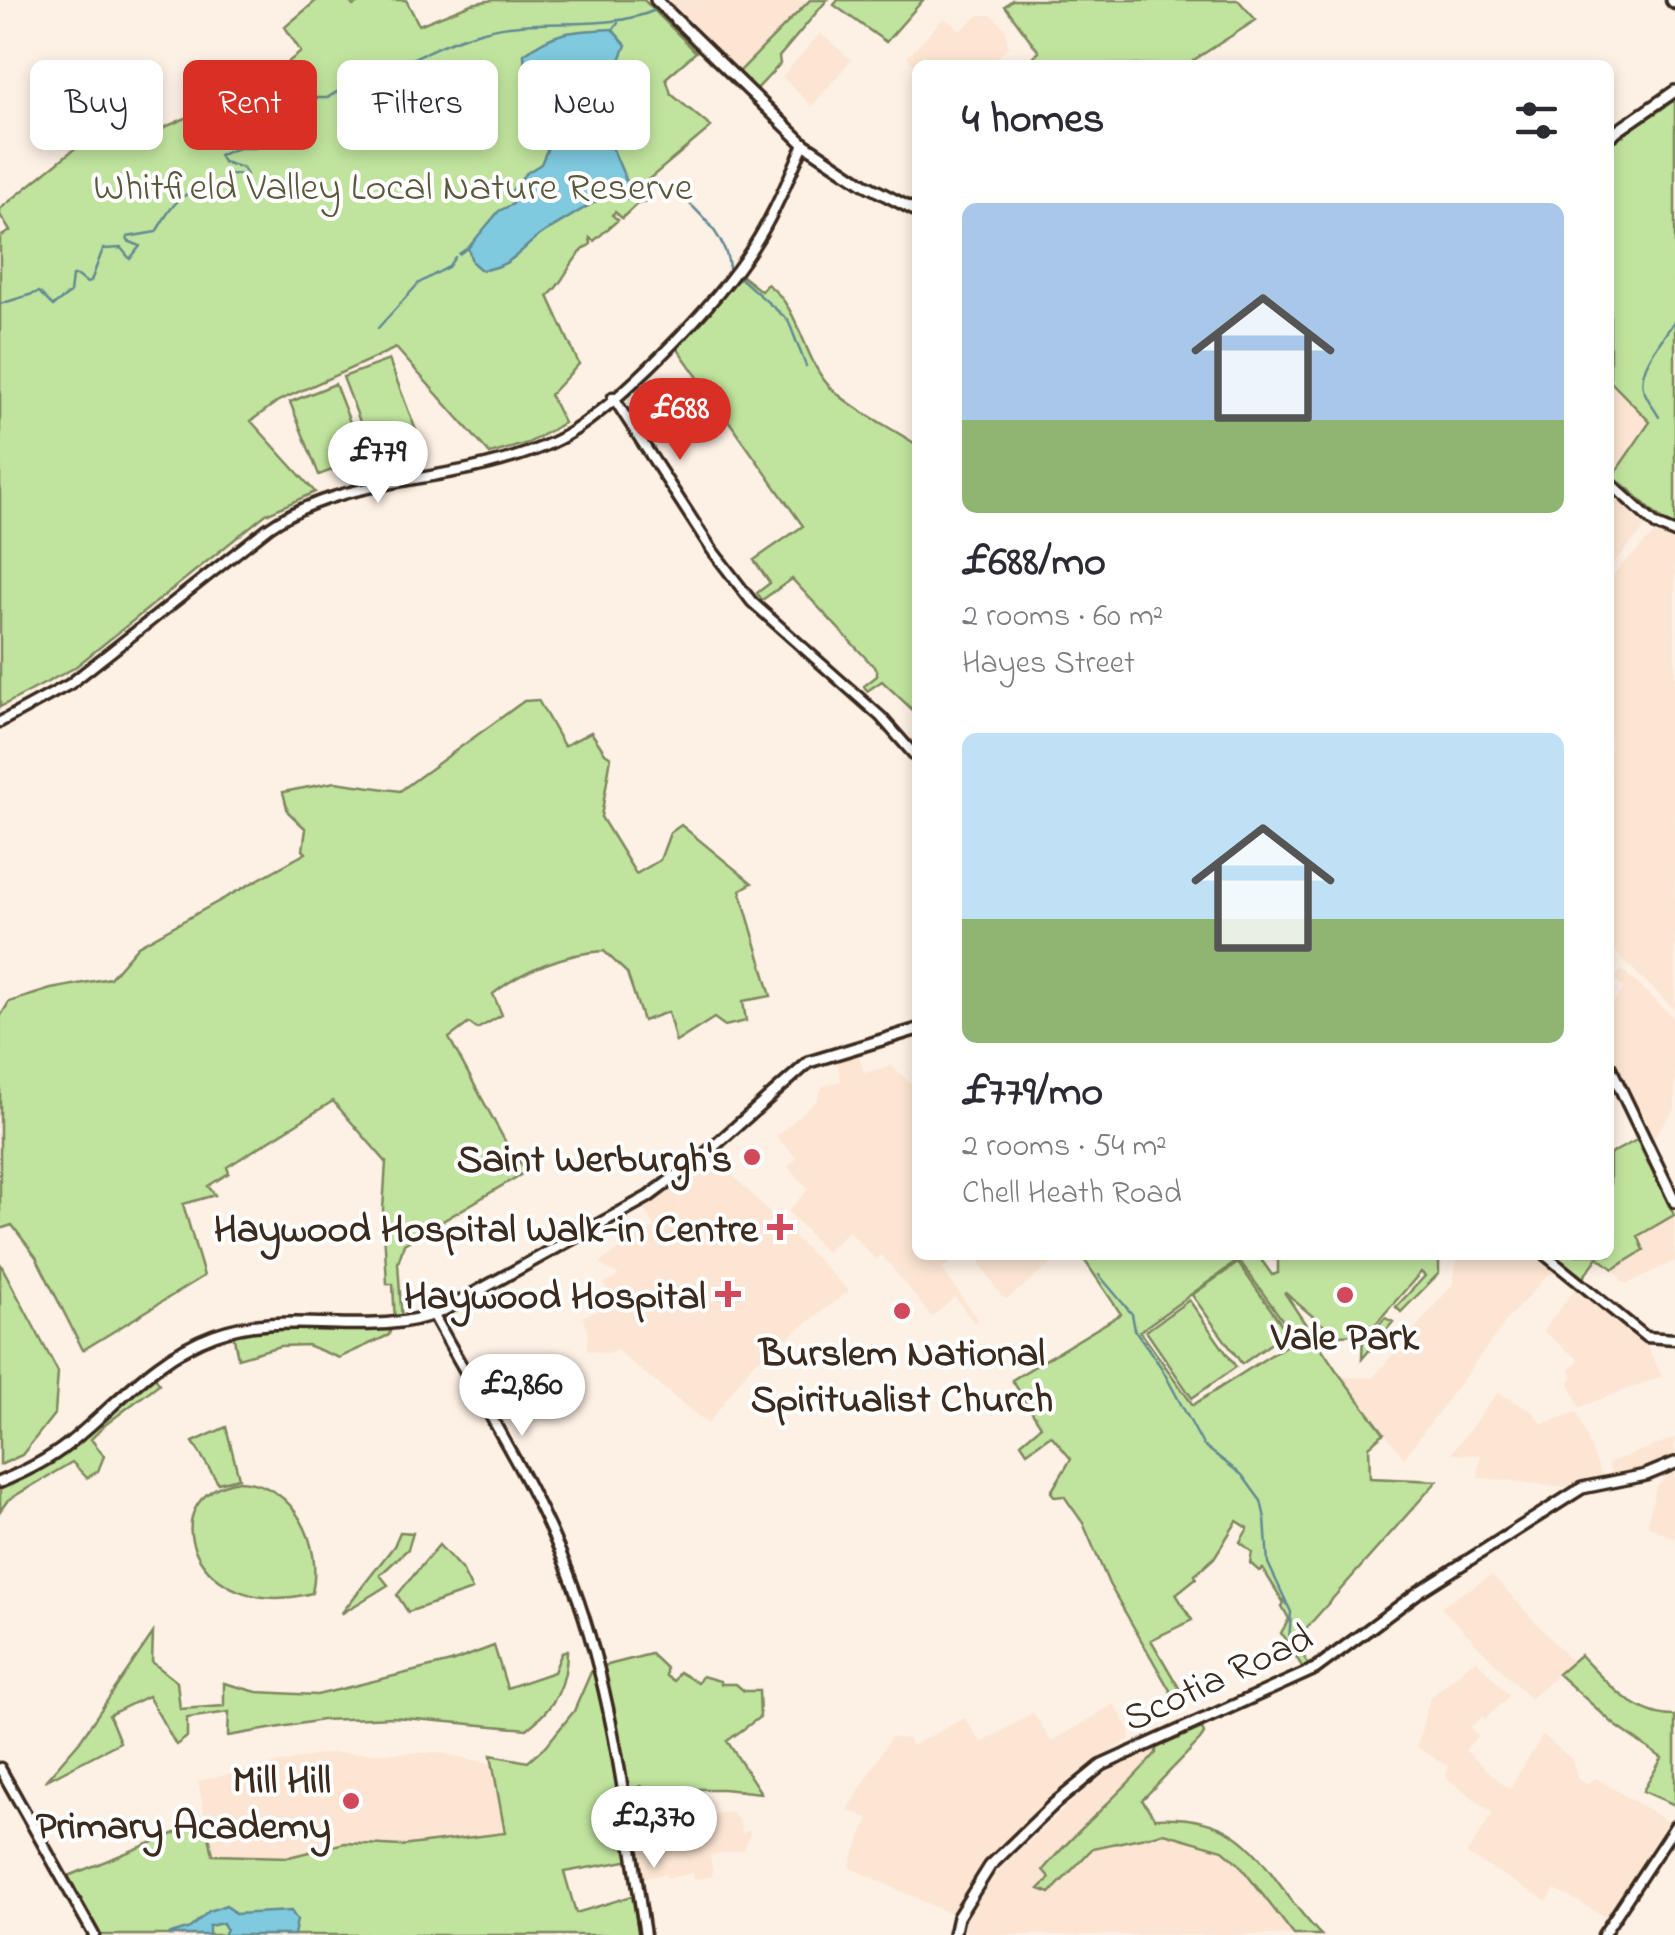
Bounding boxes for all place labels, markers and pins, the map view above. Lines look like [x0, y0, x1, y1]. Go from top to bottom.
pin: £688 [621, 378, 739, 463]
pin: £779 [319, 421, 437, 506]
place label: Saint Werburgh's [457, 1132, 732, 1191]
marker: Saint Werburgh's [741, 1146, 763, 1168]
place label: Haywood Hospital Walk-in Centre [214, 1202, 759, 1261]
marker: Haywood Hospital Walk-in Centre [767, 1214, 793, 1240]
place label: Haywood Hospital [404, 1269, 706, 1328]
marker: Haywood Hospital [715, 1281, 741, 1307]
marker: Vale Park [1334, 1284, 1356, 1306]
marker: Burslem National Spiritualist Church [891, 1300, 913, 1322]
place label: Vale Park [1270, 1310, 1420, 1369]
place label: Burslem National Spiritualist Church [751, 1326, 1053, 1431]
pin: £2,860 [441, 1354, 603, 1439]
place label: Mill Hill Primary Academy [36, 1753, 331, 1858]
pin: £2,370 [573, 1786, 735, 1871]
marker: Mill Hill Primary Academy [340, 1790, 362, 1812]

